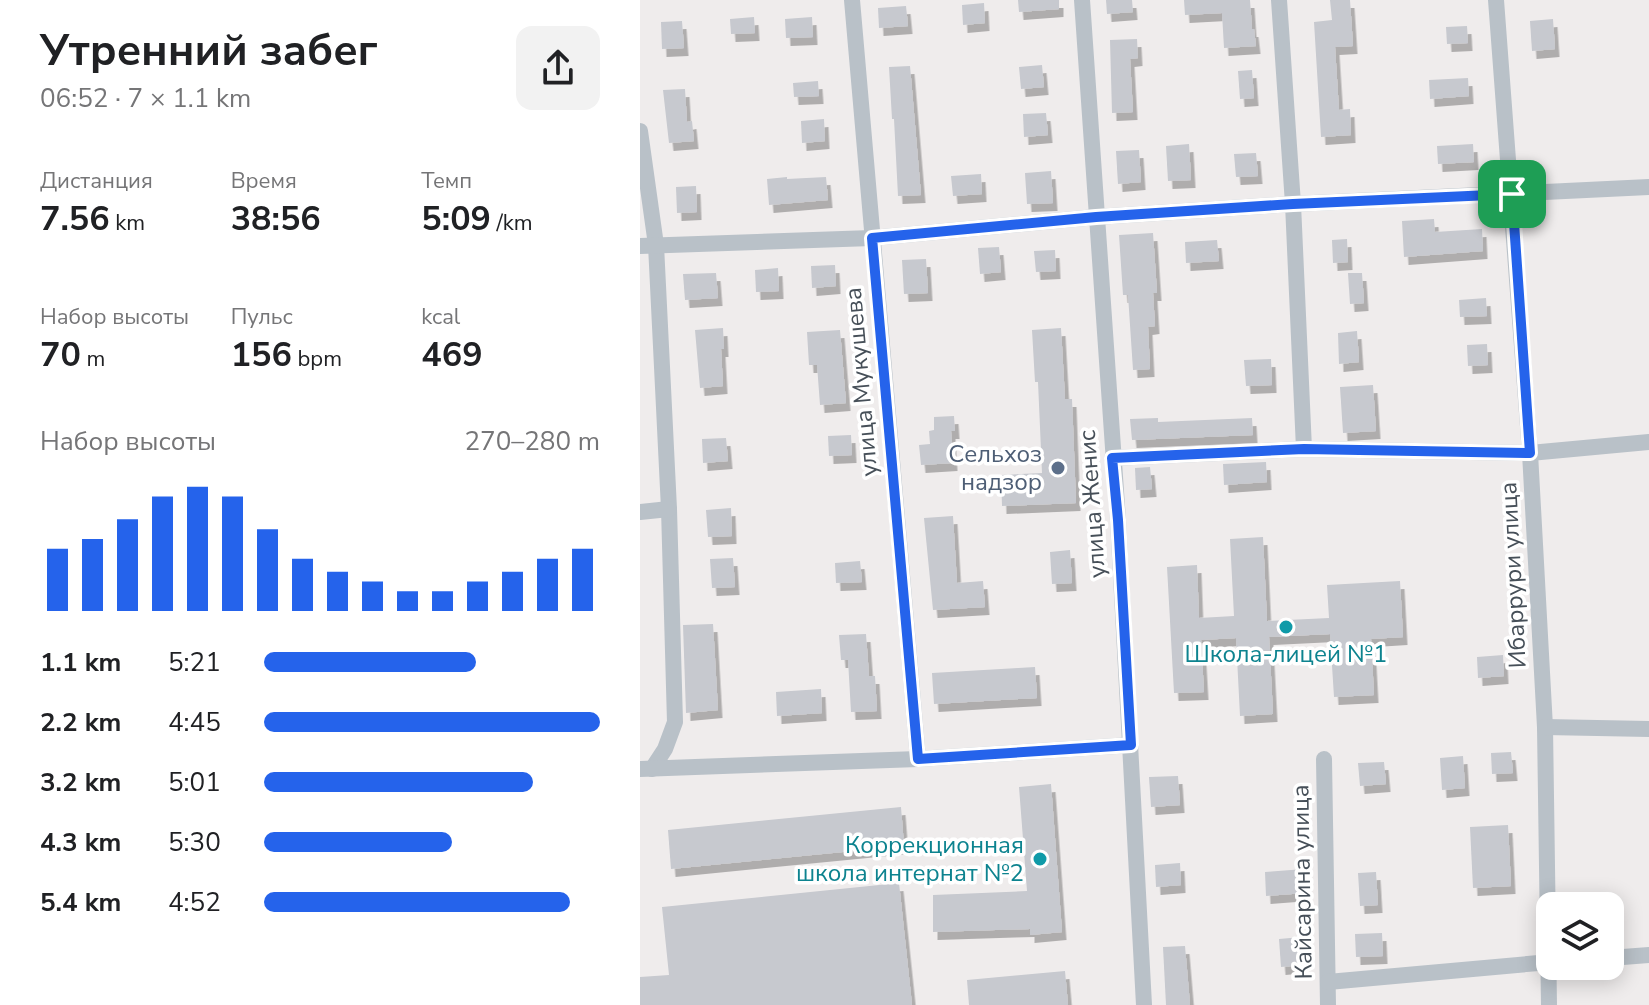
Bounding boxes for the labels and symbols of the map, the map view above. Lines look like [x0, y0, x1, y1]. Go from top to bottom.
pin [1478, 160, 1546, 228]
street label: улица Мукушева [837, 286, 885, 478]
street label: улица Женис [1071, 429, 1113, 579]
place label: Сельхоз надзор [948, 438, 1042, 498]
marker: Сельхоз надзор [1049, 459, 1067, 477]
street label: Ибаррури улица [1492, 481, 1534, 669]
marker: Школа-лицей №1 [1277, 618, 1295, 636]
place label: Школа-лицей №1 [1185, 638, 1387, 670]
street label: Кайсарина улица [1284, 784, 1320, 980]
place label: Коррекционная школа интернат №2 [796, 829, 1024, 889]
marker: Коррекционная школа интернат №2 [1031, 850, 1049, 868]

